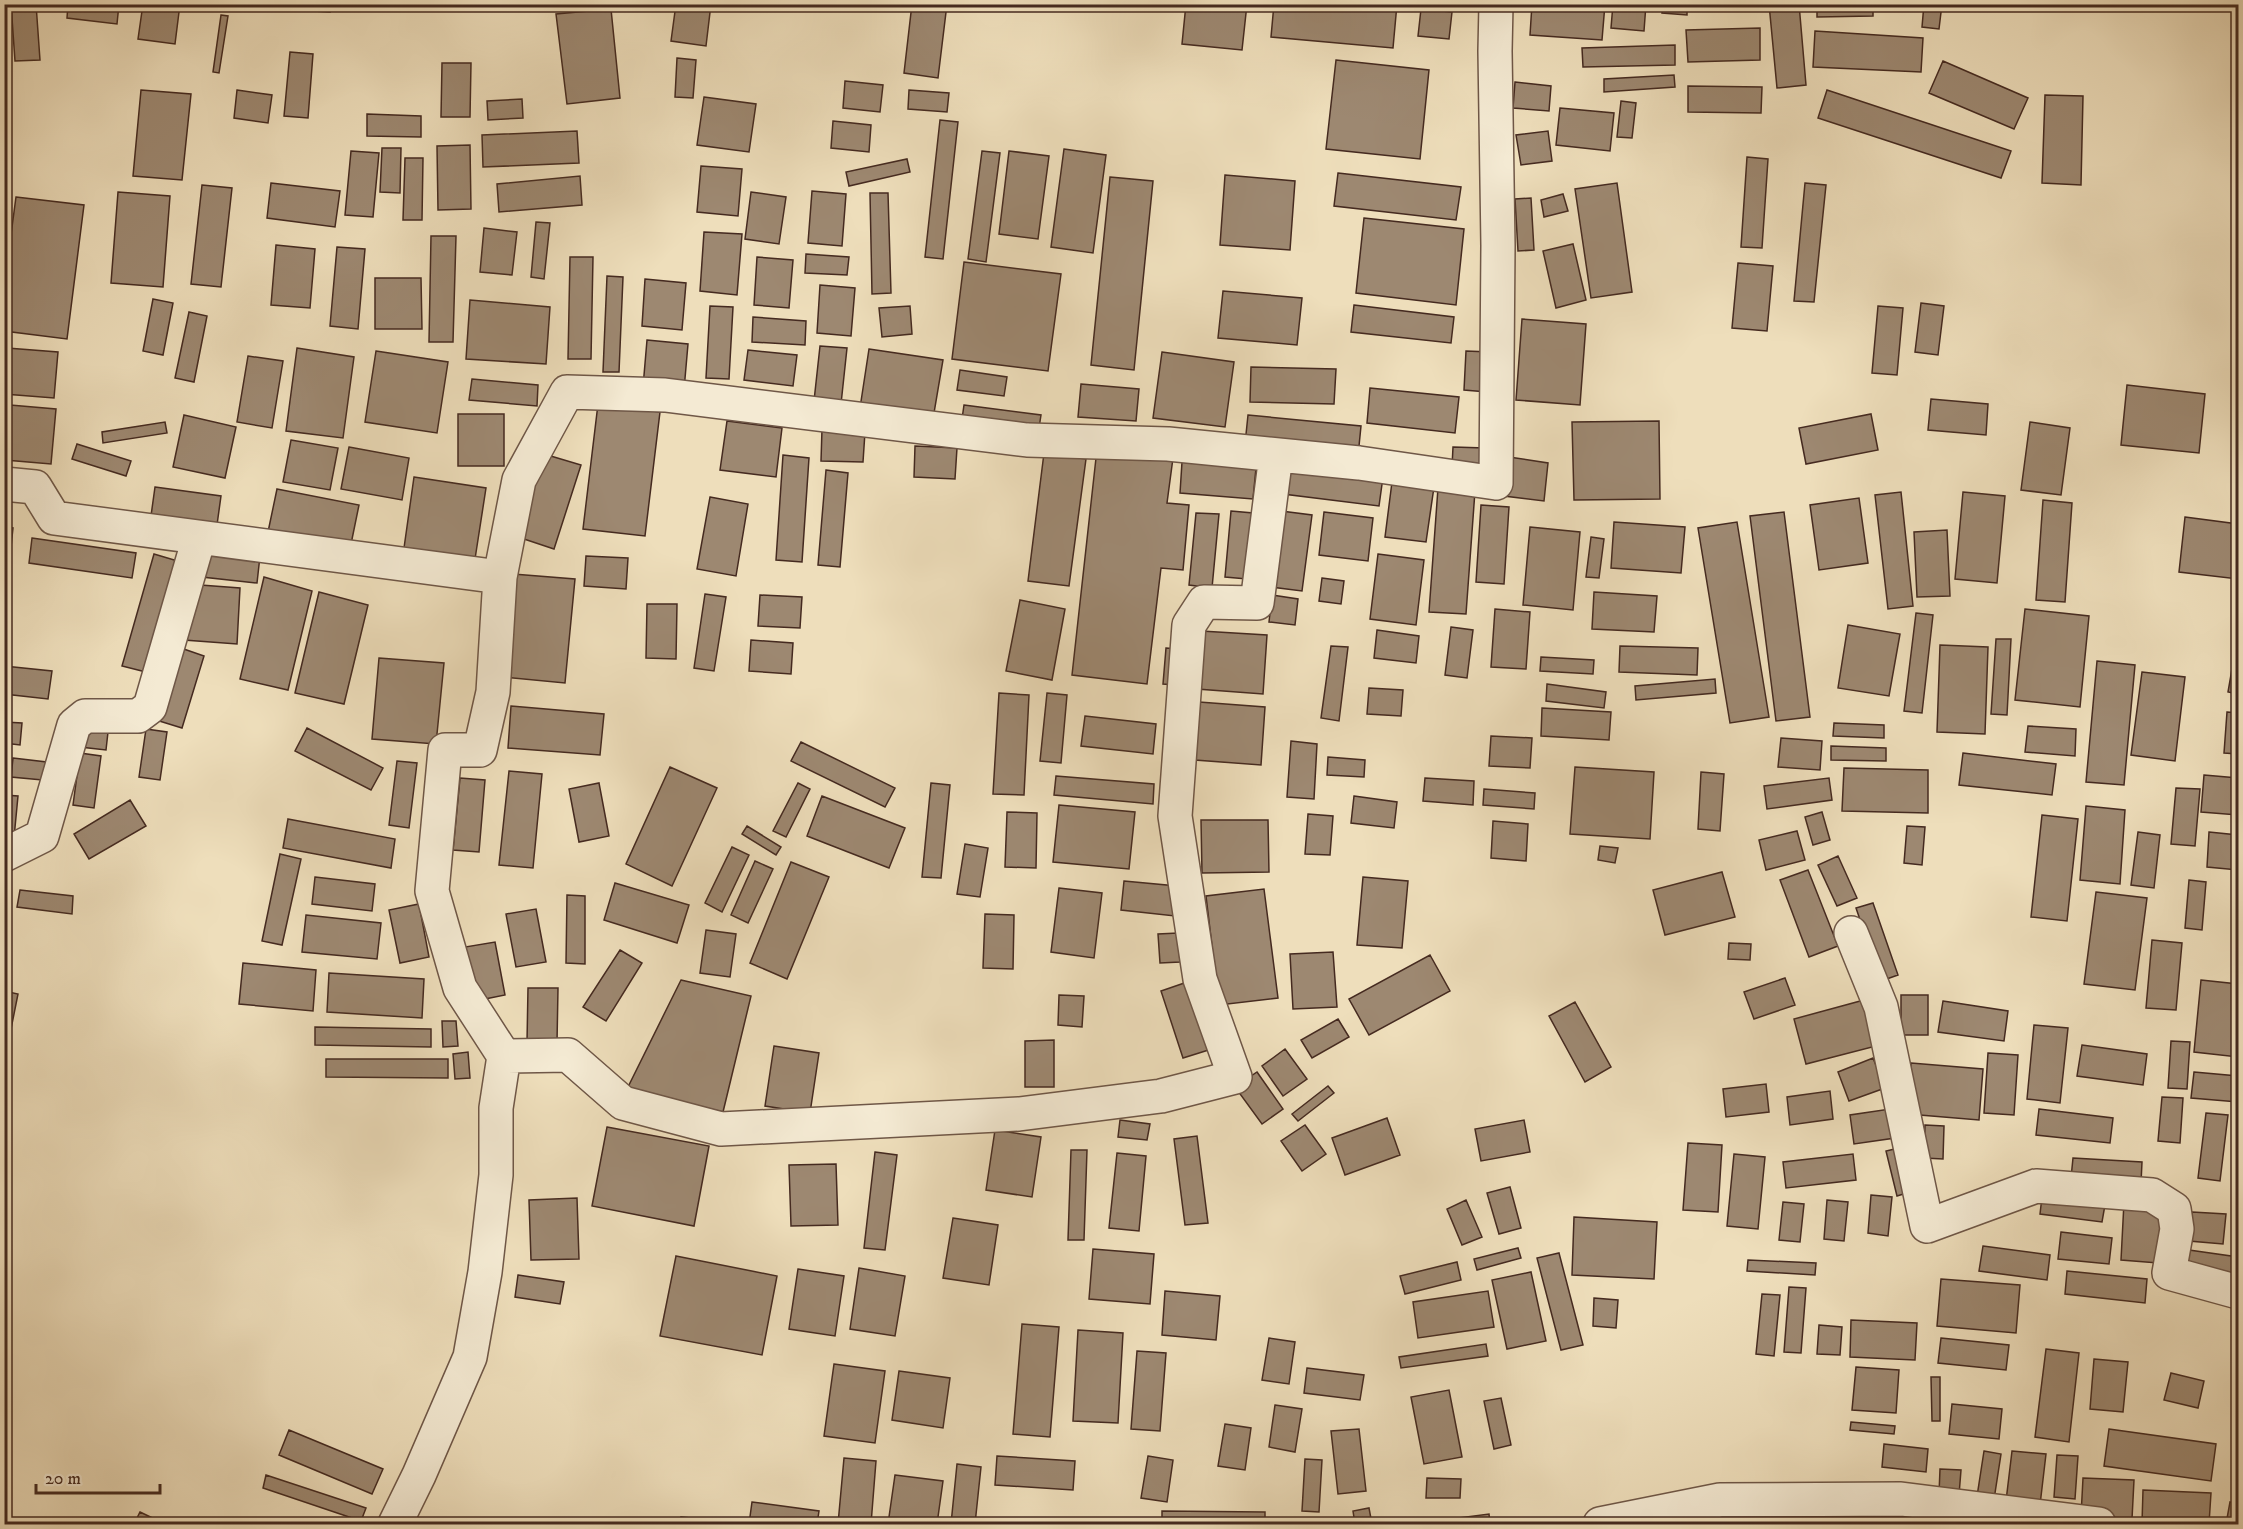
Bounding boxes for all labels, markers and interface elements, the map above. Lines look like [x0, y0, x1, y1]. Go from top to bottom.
scale bar [36, 1457, 160, 1495]
text: 20 m [45, 1468, 81, 1490]

